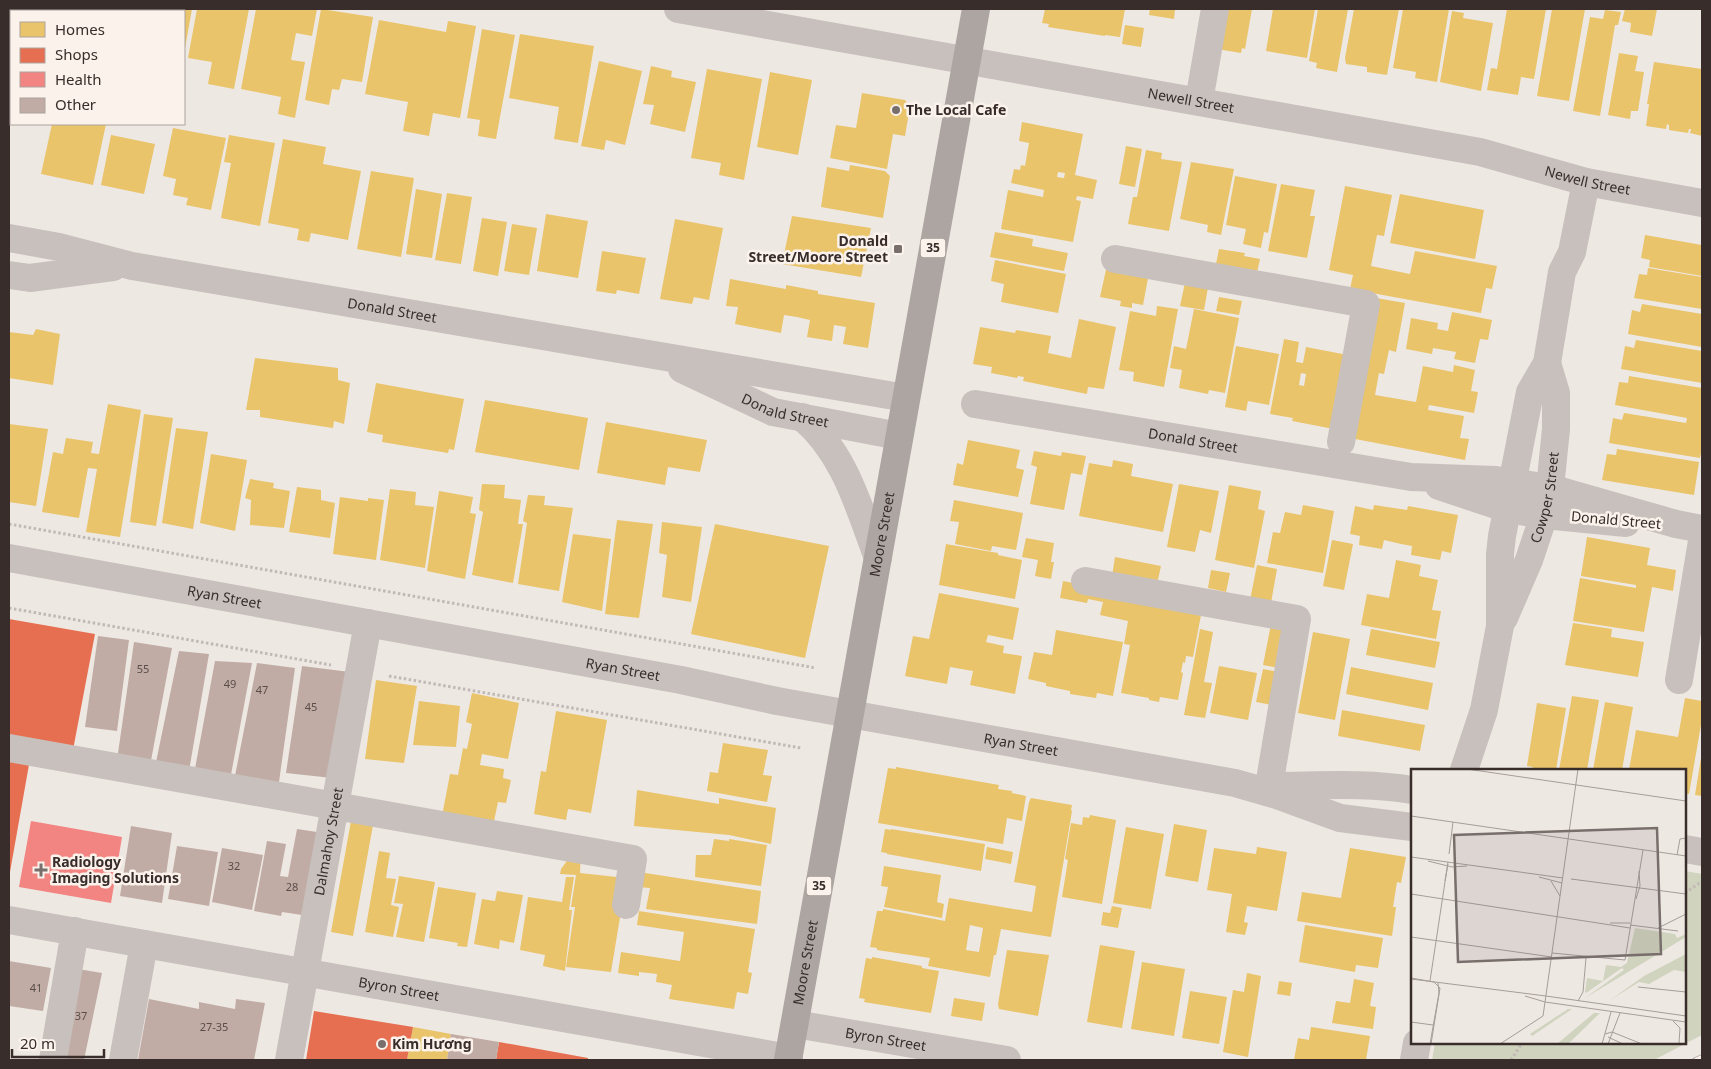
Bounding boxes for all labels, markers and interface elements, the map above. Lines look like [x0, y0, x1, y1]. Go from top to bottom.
legend [10, 10, 185, 125]
text: Homes [55, 19, 105, 39]
text: Shops [55, 44, 98, 64]
text: Health [55, 69, 102, 89]
street label: Newell Street [1146, 83, 1236, 117]
text: Other [55, 94, 96, 114]
place label: The Local Cafe [906, 100, 1006, 119]
marker: The Local Cafe [890, 104, 902, 116]
street label: Newell Street [1543, 161, 1632, 199]
place label: Donald Street/Moore Street [748, 231, 888, 266]
road number: 35 [920, 238, 946, 258]
marker: Donald Street/Moore Street [892, 243, 904, 255]
street label: Donald Street [346, 293, 438, 327]
street label: Donald Street [739, 389, 830, 431]
street label: Donald Street [1147, 423, 1239, 457]
street label: Cowper Street [1525, 451, 1563, 546]
street label: Moore Street [865, 490, 898, 578]
street label: Donald Street [1570, 506, 1662, 533]
street label: Ryan Street [186, 581, 263, 613]
street label: Ryan Street [584, 653, 662, 685]
house number: 55 [137, 661, 149, 676]
house number: 49 [224, 676, 236, 691]
house number: 47 [256, 682, 268, 697]
house number: 45 [305, 699, 317, 714]
street label: Ryan Street [982, 728, 1060, 760]
inset map [1411, 769, 1686, 1044]
street label: Dalmahoy Street [309, 786, 347, 897]
place label: Radiology Imaging Solutions [52, 852, 179, 887]
house number: 32 [228, 858, 240, 873]
marker: Radiology Imaging Solutions [34, 863, 48, 877]
road number: 35 [806, 876, 832, 896]
house number: 28 [286, 879, 298, 894]
street label: Moore Street [788, 919, 822, 1006]
street label: Byron Street [357, 972, 441, 1005]
house number: 41 [30, 980, 42, 995]
house number: 37 [75, 1008, 87, 1023]
house number: 27-35 [200, 1019, 228, 1034]
street label: Byron Street [844, 1023, 928, 1055]
scale bar [12, 1026, 105, 1058]
text: 20 m [20, 1033, 55, 1053]
place label: Kim Hương [392, 1034, 472, 1053]
marker: Kim Hương [376, 1038, 388, 1050]

